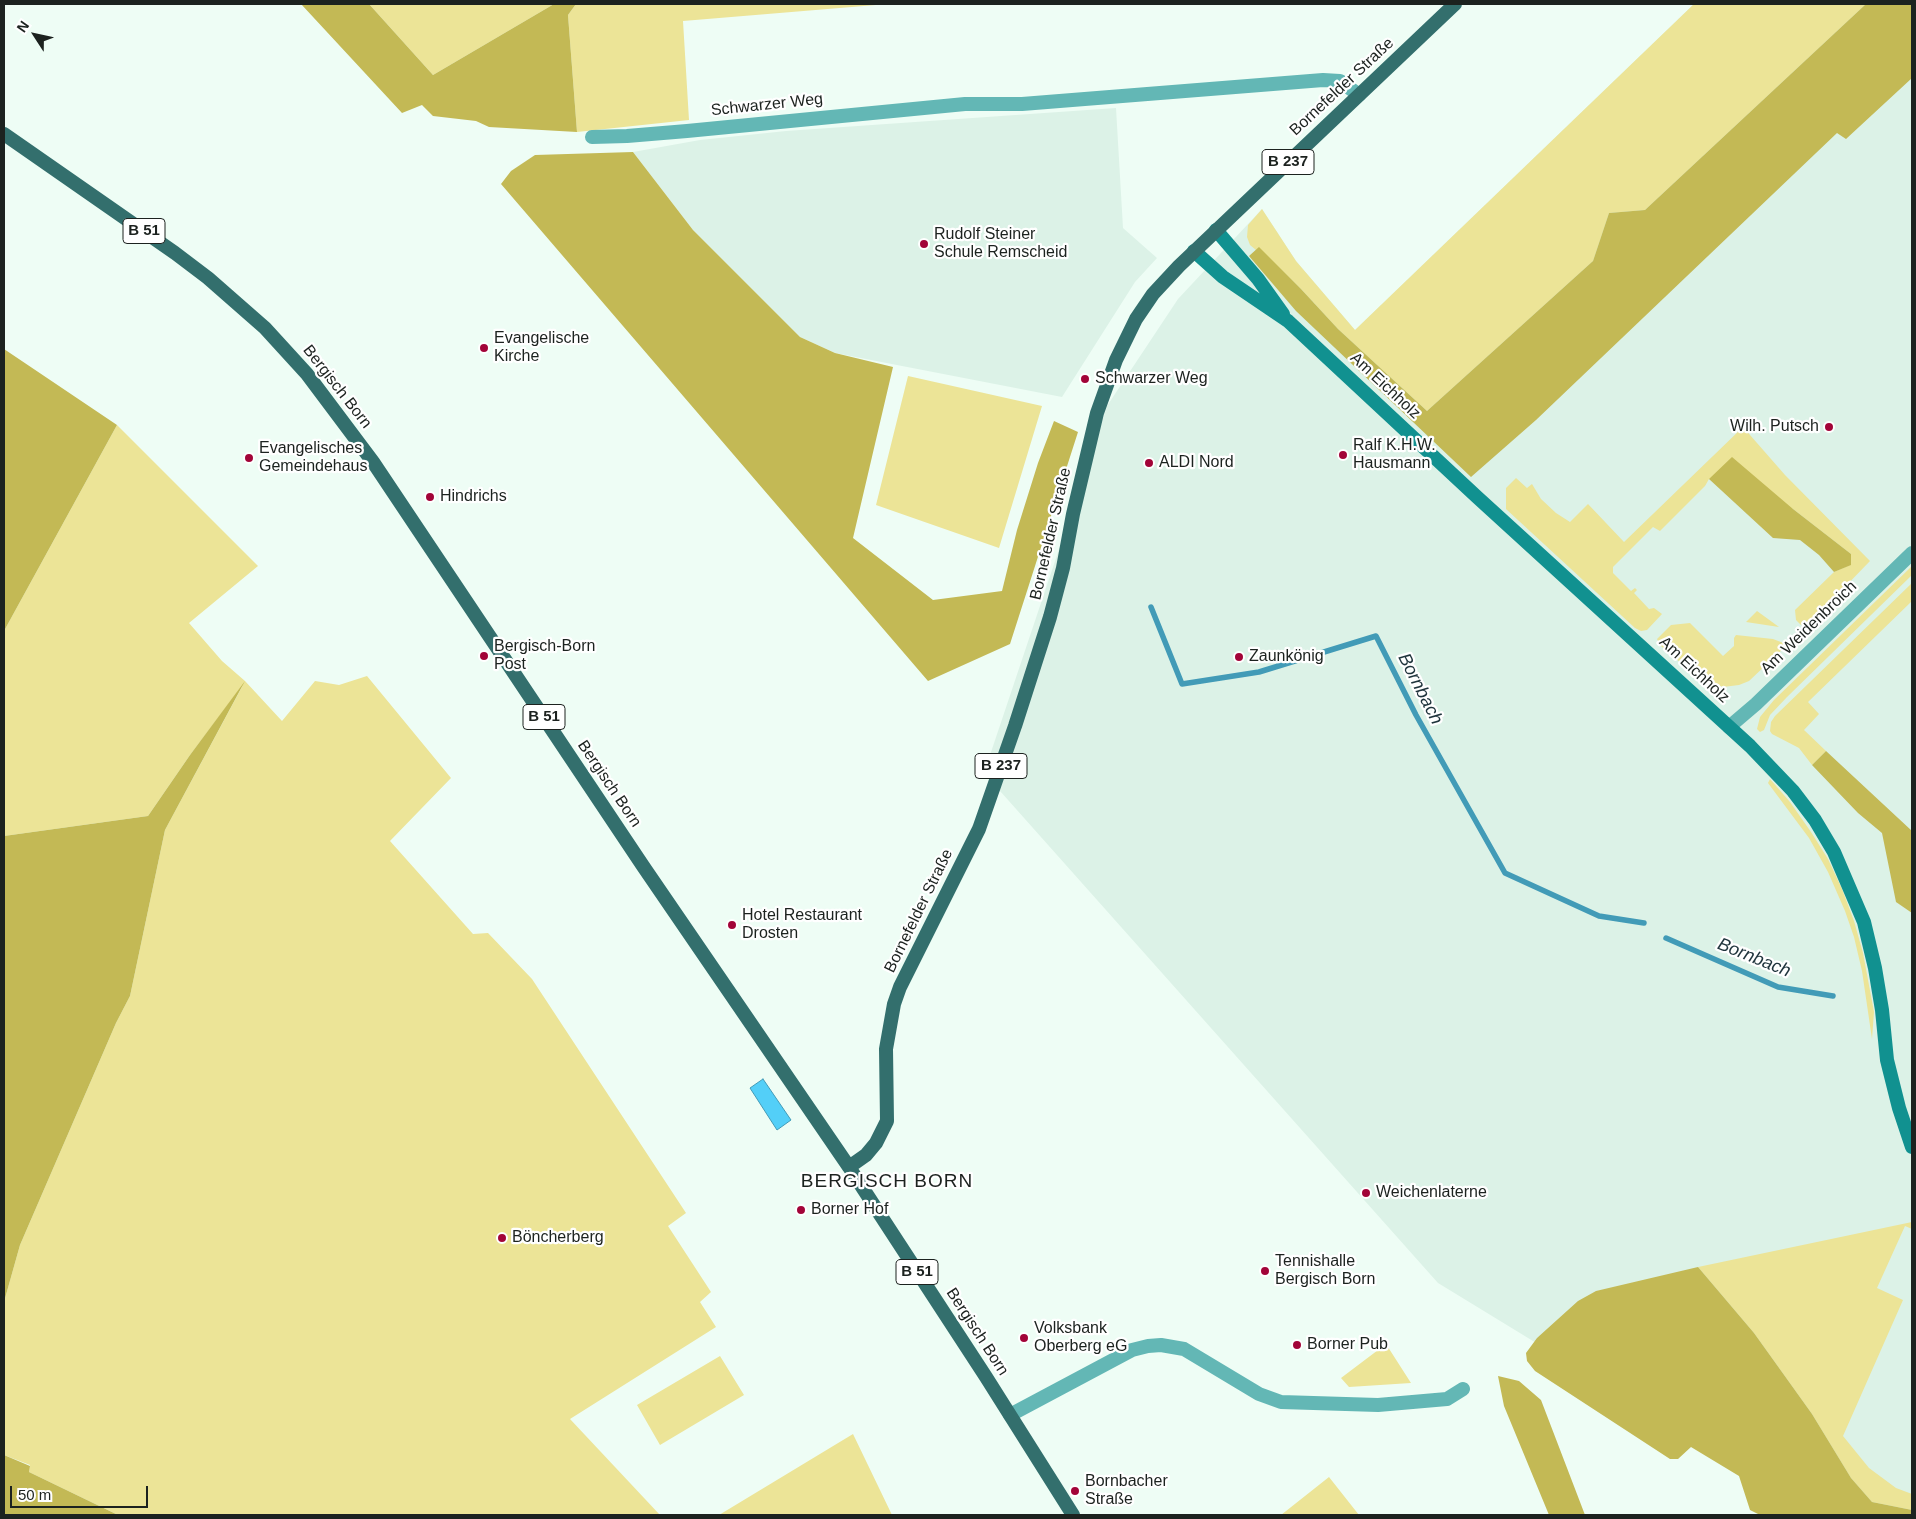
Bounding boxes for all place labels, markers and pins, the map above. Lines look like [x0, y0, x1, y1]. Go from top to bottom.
place label: Rudolf Steiner Schule Remscheid [934, 225, 1067, 263]
marker: Rudolf Steiner Schule Remscheid [918, 238, 930, 250]
place label: Evangelische Kirche [494, 329, 589, 367]
marker: Evangelische Kirche [478, 342, 490, 354]
place label: Schwarzer Weg [1095, 369, 1208, 389]
marker: Schwarzer Weg [1079, 373, 1091, 385]
place label: Wilh. Putsch [1730, 417, 1819, 437]
marker: Wilh. Putsch [1823, 421, 1835, 433]
place label: Ralf K.H.W. Hausmann [1353, 436, 1436, 474]
place label: Evangelisches Gemeindehaus [259, 439, 368, 477]
marker: Ralf K.H.W. Hausmann [1337, 449, 1349, 461]
marker: Evangelisches Gemeindehaus [243, 452, 255, 464]
place label: ALDI Nord [1159, 453, 1234, 473]
marker: ALDI Nord [1143, 457, 1155, 469]
place label: Hindrichs [440, 487, 507, 507]
marker: Hindrichs [424, 491, 436, 503]
place label: Bergisch-Born Post [494, 637, 595, 675]
place label: Zaunkönig [1249, 647, 1324, 667]
marker: Bergisch-Born Post [478, 650, 490, 662]
marker: Zaunkönig [1233, 651, 1245, 663]
place label: Hotel Restaurant Drosten [742, 906, 862, 944]
marker: Hotel Restaurant Drosten [726, 919, 738, 931]
place label: Weichenlaterne [1376, 1183, 1487, 1203]
marker: Weichenlaterne [1360, 1187, 1372, 1199]
place label: Borner Hof [811, 1200, 888, 1220]
marker: Borner Hof [795, 1204, 807, 1216]
place label: Böncherberg [512, 1228, 604, 1248]
marker: Böncherberg [496, 1232, 508, 1244]
place label: Tennishalle Bergisch Born [1275, 1252, 1375, 1290]
marker: Tennishalle Bergisch Born [1259, 1265, 1271, 1277]
place label: Volksbank Oberberg eG [1034, 1319, 1127, 1357]
marker: Volksbank Oberberg eG [1018, 1332, 1030, 1344]
place label: Borner Pub [1307, 1335, 1388, 1355]
marker: Borner Pub [1291, 1339, 1303, 1351]
place label: Bornbacher Straße [1085, 1472, 1168, 1510]
marker: Bornbacher Straße [1069, 1485, 1081, 1497]

